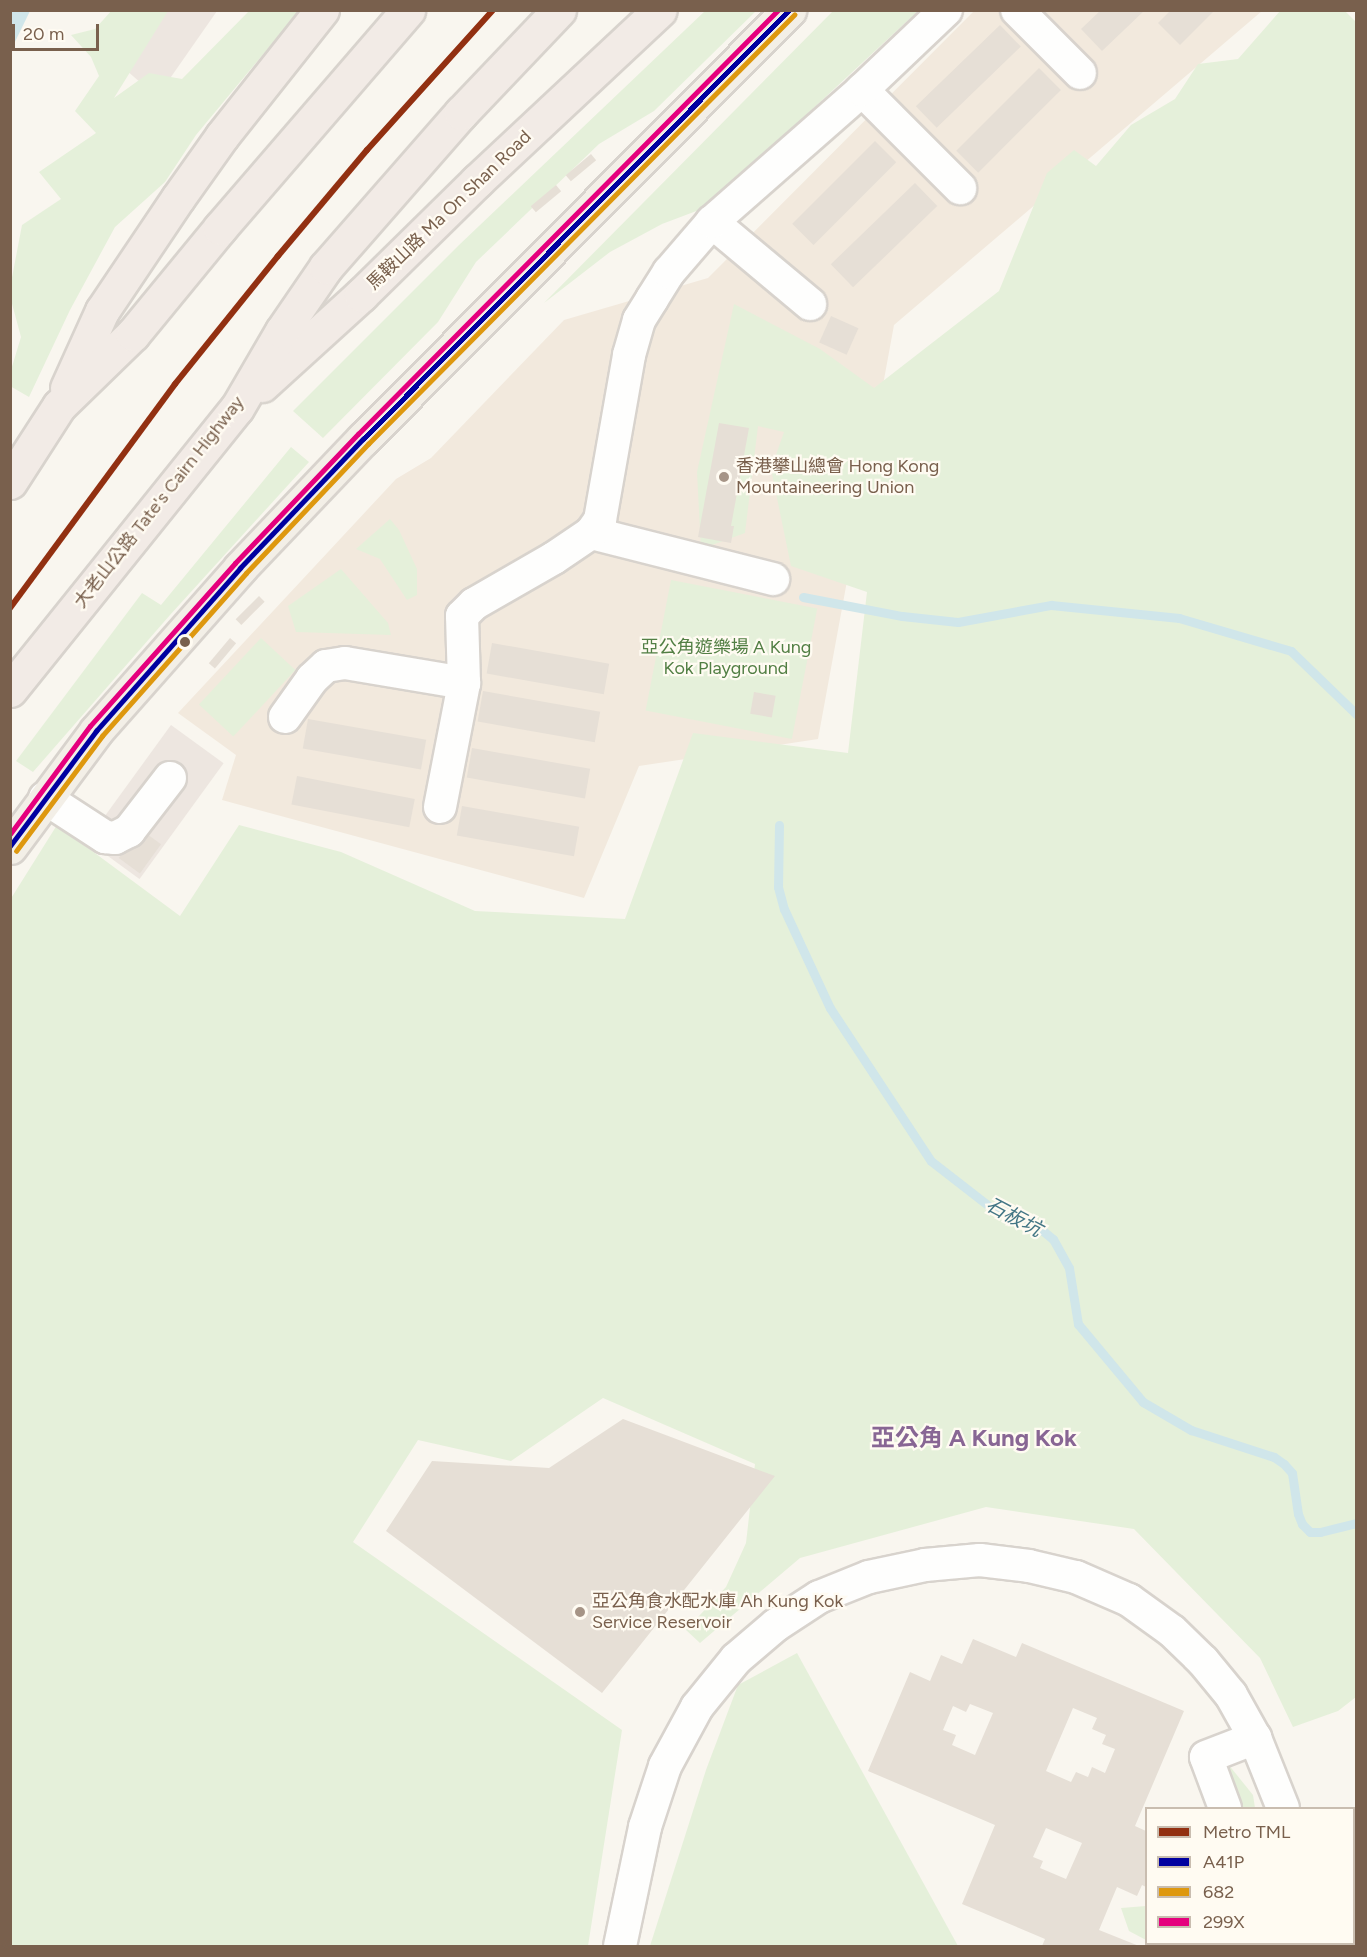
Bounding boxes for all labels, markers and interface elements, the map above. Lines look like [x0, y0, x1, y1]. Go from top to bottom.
scale bar [15, 12, 102, 50]
text: 20 m [23, 23, 64, 45]
street label: 馬鞍山路 Ma On Shan Road [362, 126, 536, 294]
street label: 大老山公路 Tate's Cairn Highway [70, 392, 248, 612]
place label: 香港攀山總會 Hong Kong Mountaineering Union [736, 456, 939, 498]
marker: 香港攀山總會 Hong Kong Mountaineering Union [717, 470, 731, 484]
unlabelled marker [179, 636, 191, 648]
park label: 亞公角遊樂場 A Kung Kok Playground [641, 637, 811, 680]
water label: 石板坑 [982, 1192, 1046, 1242]
district label: 亞公角 A Kung Kok [871, 1424, 1077, 1452]
place label: 亞公角食水配水庫 Ah Kung Kok Service Reservoir [592, 1591, 843, 1634]
marker: 亞公角食水配水庫 Ah Kung Kok Service Reservoir [573, 1605, 587, 1619]
legend [1145, 1807, 1355, 1945]
text: Metro TML [1203, 1821, 1290, 1843]
text: A41P [1203, 1851, 1244, 1873]
text: 682 [1203, 1881, 1234, 1903]
text: 299X [1203, 1911, 1245, 1933]

